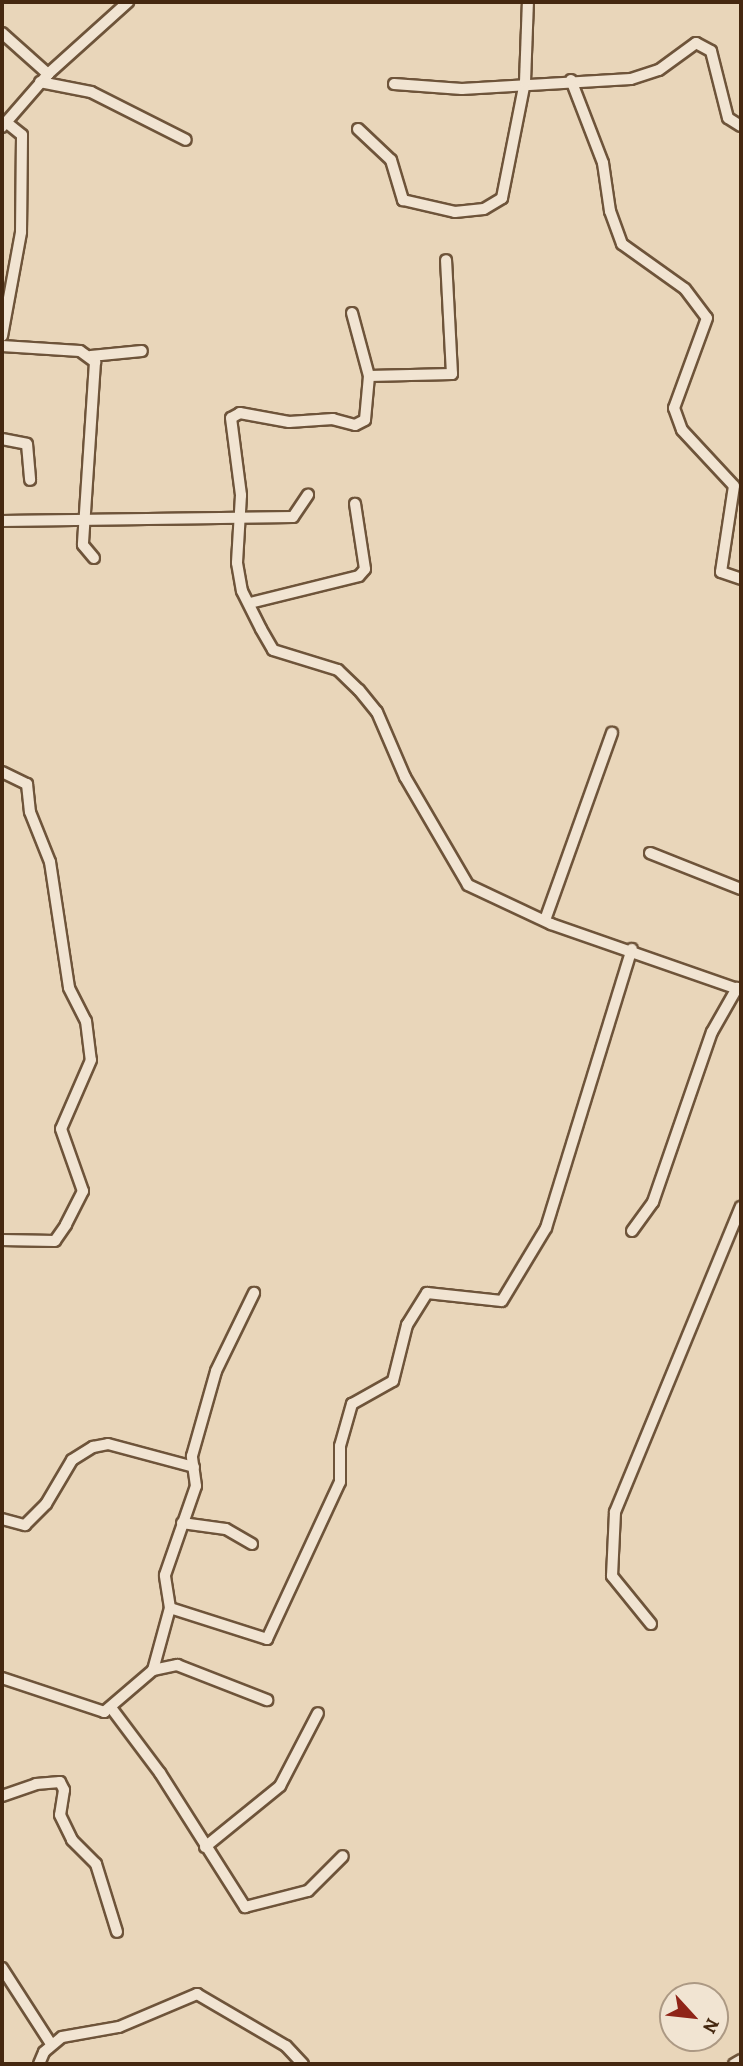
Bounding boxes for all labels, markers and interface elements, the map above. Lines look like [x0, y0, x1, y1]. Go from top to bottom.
north arrow [659, 1982, 729, 2052]
text: N [696, 2014, 726, 2038]

